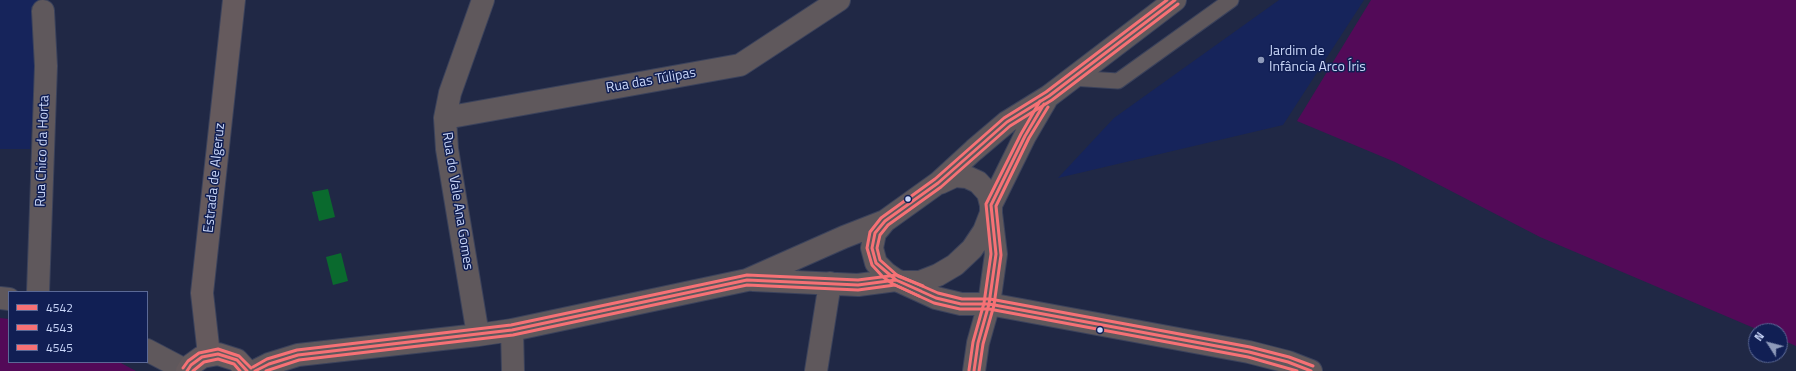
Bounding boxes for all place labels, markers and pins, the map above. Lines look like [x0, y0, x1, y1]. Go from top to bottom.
place label: Jardim de Infância Arco Íris [1269, 44, 1366, 76]
marker: Jardim de Infância Arco Íris [1256, 55, 1266, 65]
unlabelled marker [903, 194, 913, 204]
unlabelled marker [1095, 325, 1105, 335]

